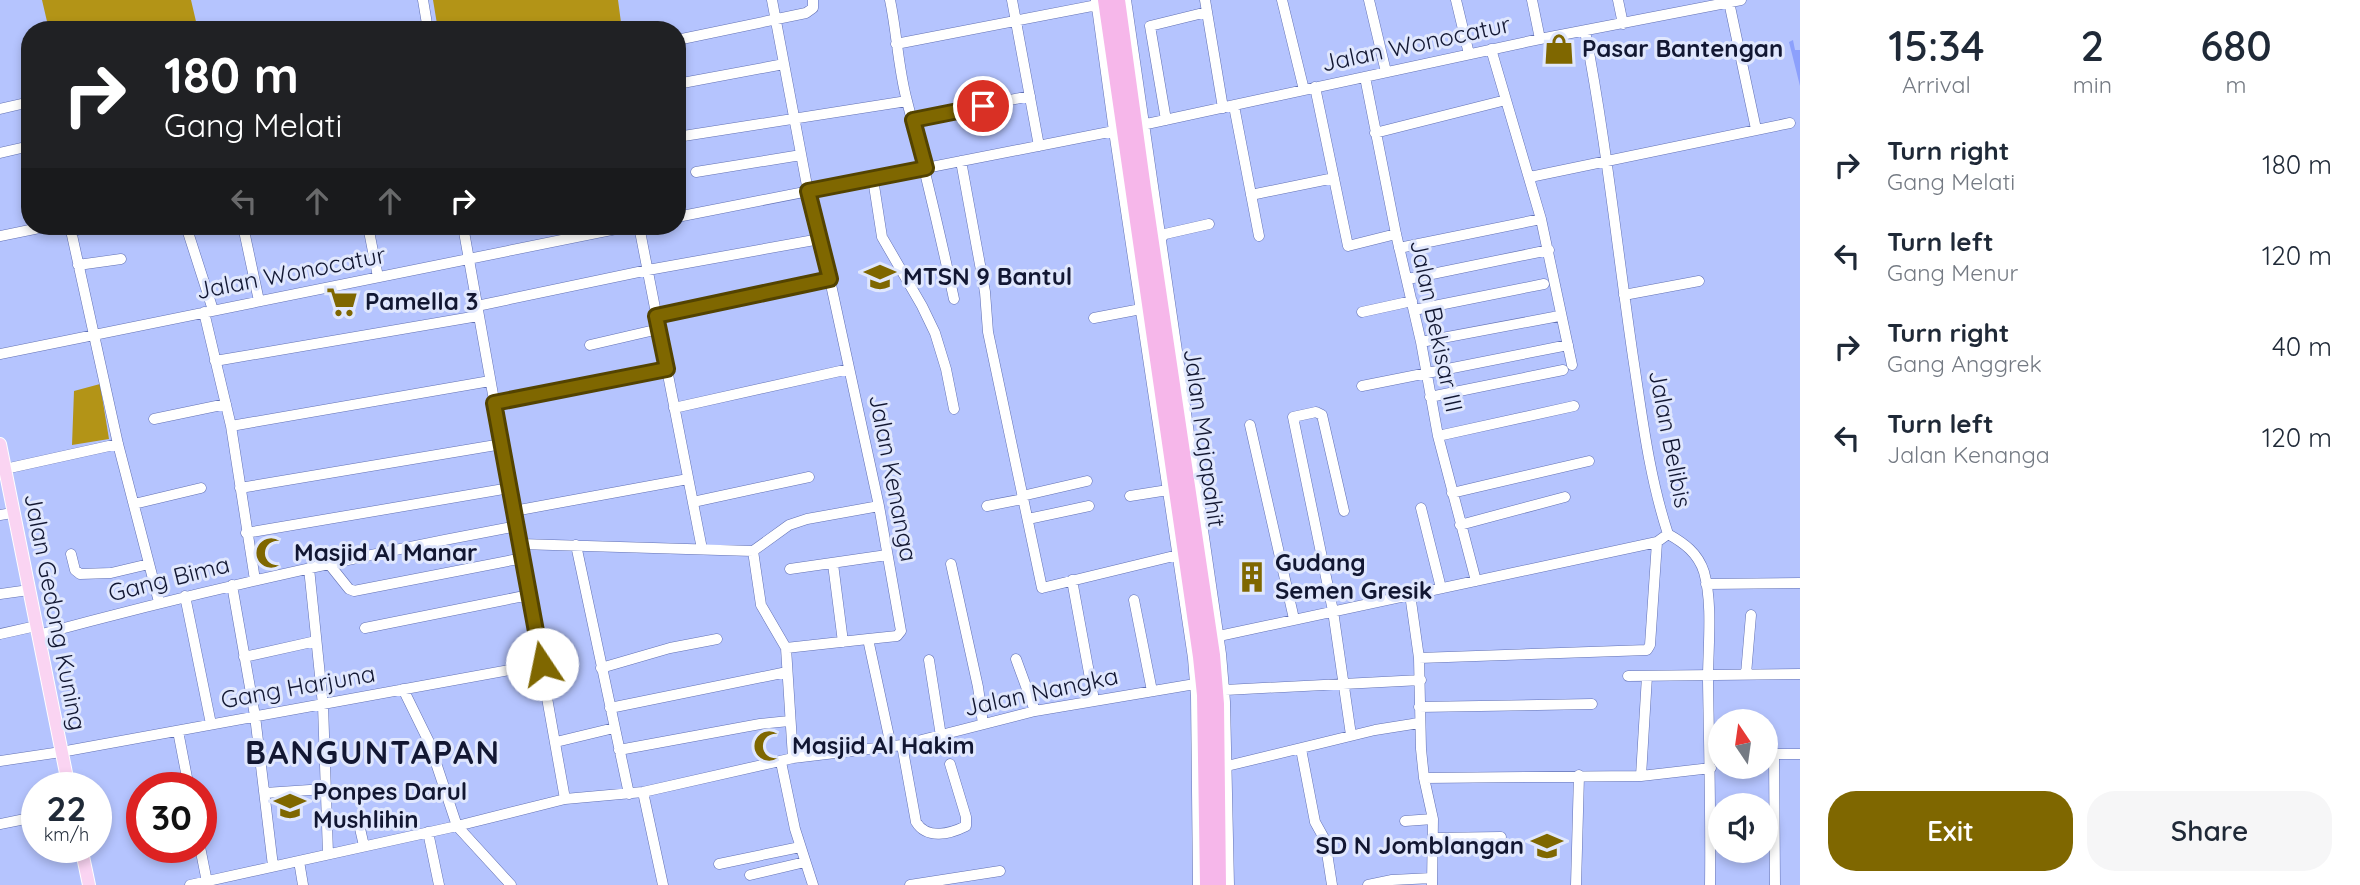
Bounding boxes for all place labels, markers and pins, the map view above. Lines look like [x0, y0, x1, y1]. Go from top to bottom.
shop icon: Pasar Bantengan [1542, 32, 1576, 66]
place label: Pasar Bantengan [1582, 33, 1783, 63]
pin [953, 76, 1013, 136]
school or university icon: MTSN 9 Bantul [863, 260, 897, 294]
place label: MTSN 9 Bantul [903, 261, 1072, 291]
supermarket icon: Pamella 3 [325, 285, 359, 319]
place label: Pamella 3 [365, 286, 478, 316]
mosque icon: Masjid Al Manar [254, 536, 288, 570]
place label: Masjid Al Manar [294, 537, 477, 567]
place label: Gudang Semen Gresik [1275, 547, 1432, 605]
building icon: Gudang Semen Gresik [1235, 560, 1269, 594]
mosque icon: Masjid Al Hakim [752, 729, 786, 763]
place label: Masjid Al Hakim [792, 730, 975, 760]
place label: Ponpes Darul Mushlihin [313, 776, 467, 834]
school or university icon: Ponpes Darul Mushlihin [273, 789, 307, 823]
school or university icon: SD N Jomblangan [1530, 829, 1564, 863]
place label: SD N Jomblangan [1316, 830, 1524, 860]

